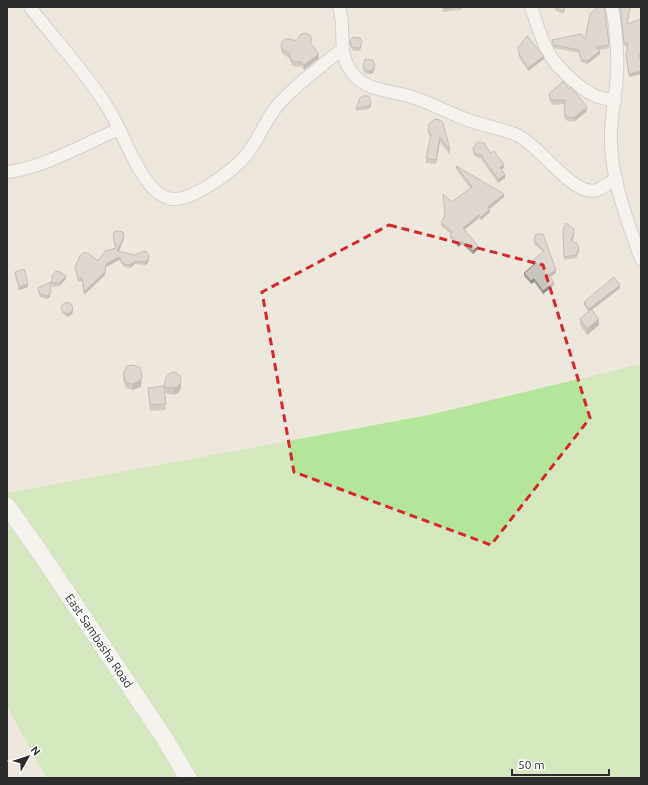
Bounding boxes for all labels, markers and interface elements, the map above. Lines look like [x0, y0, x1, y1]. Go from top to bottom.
street label: East Sambasha Road [63, 591, 136, 690]
north arrow [8, 737, 48, 777]
text: N [29, 744, 43, 758]
scale bar [512, 751, 609, 777]
text: 50 m [518, 758, 545, 771]

